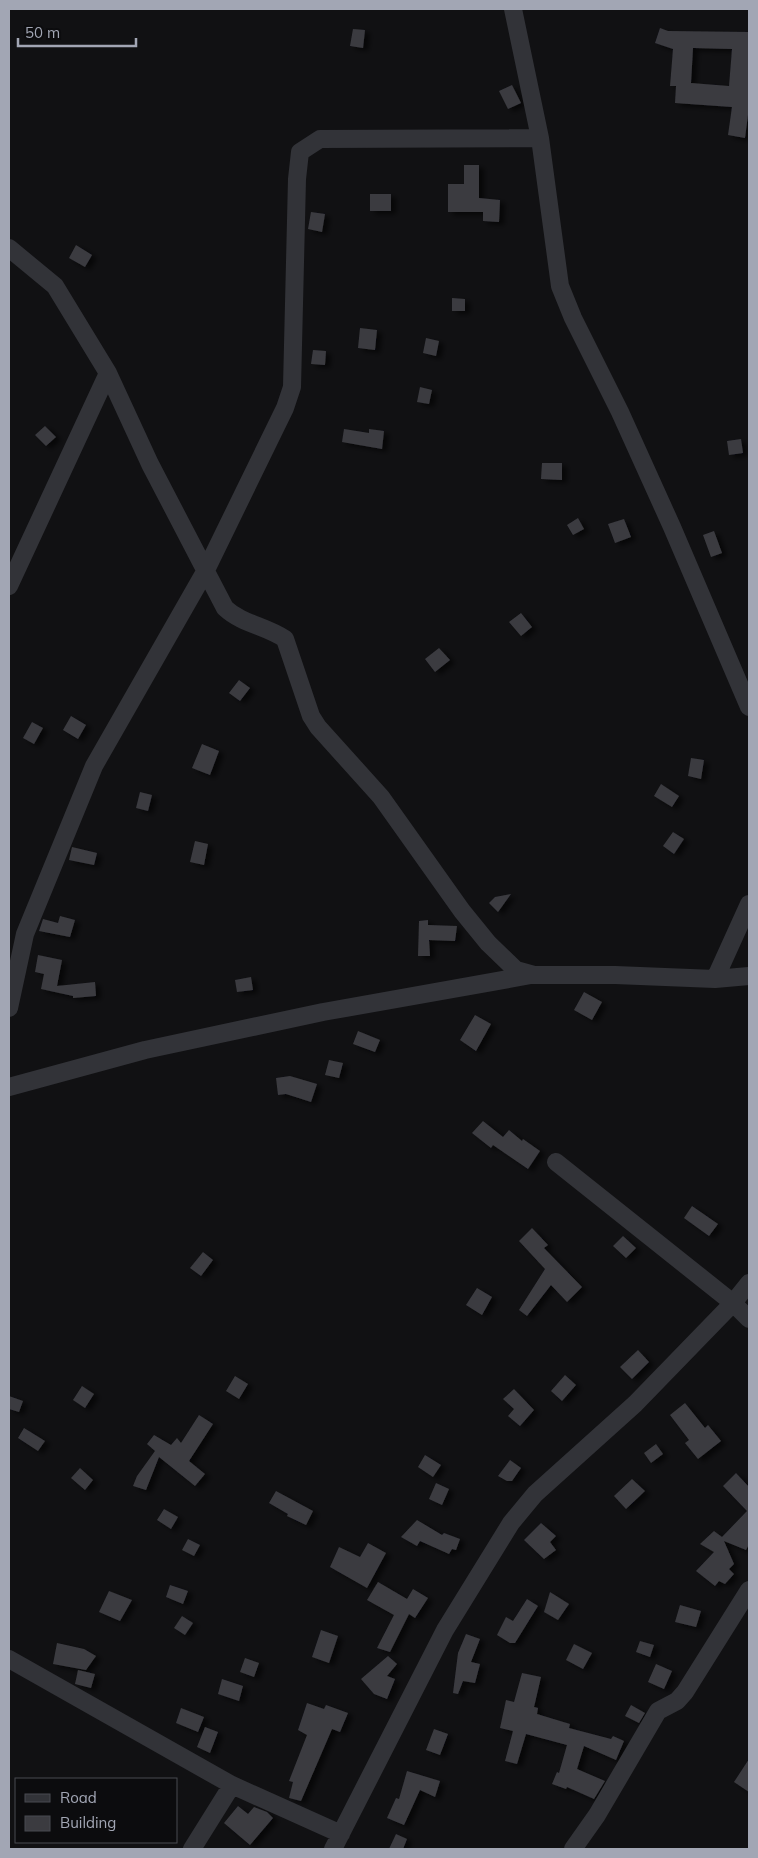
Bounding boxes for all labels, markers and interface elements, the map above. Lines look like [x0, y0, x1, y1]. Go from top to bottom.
scale bar [18, 15, 135, 47]
text: 50 m [25, 23, 60, 42]
legend [15, 1778, 178, 1843]
text: Road [60, 1788, 97, 1807]
text: Building [60, 1813, 116, 1832]

